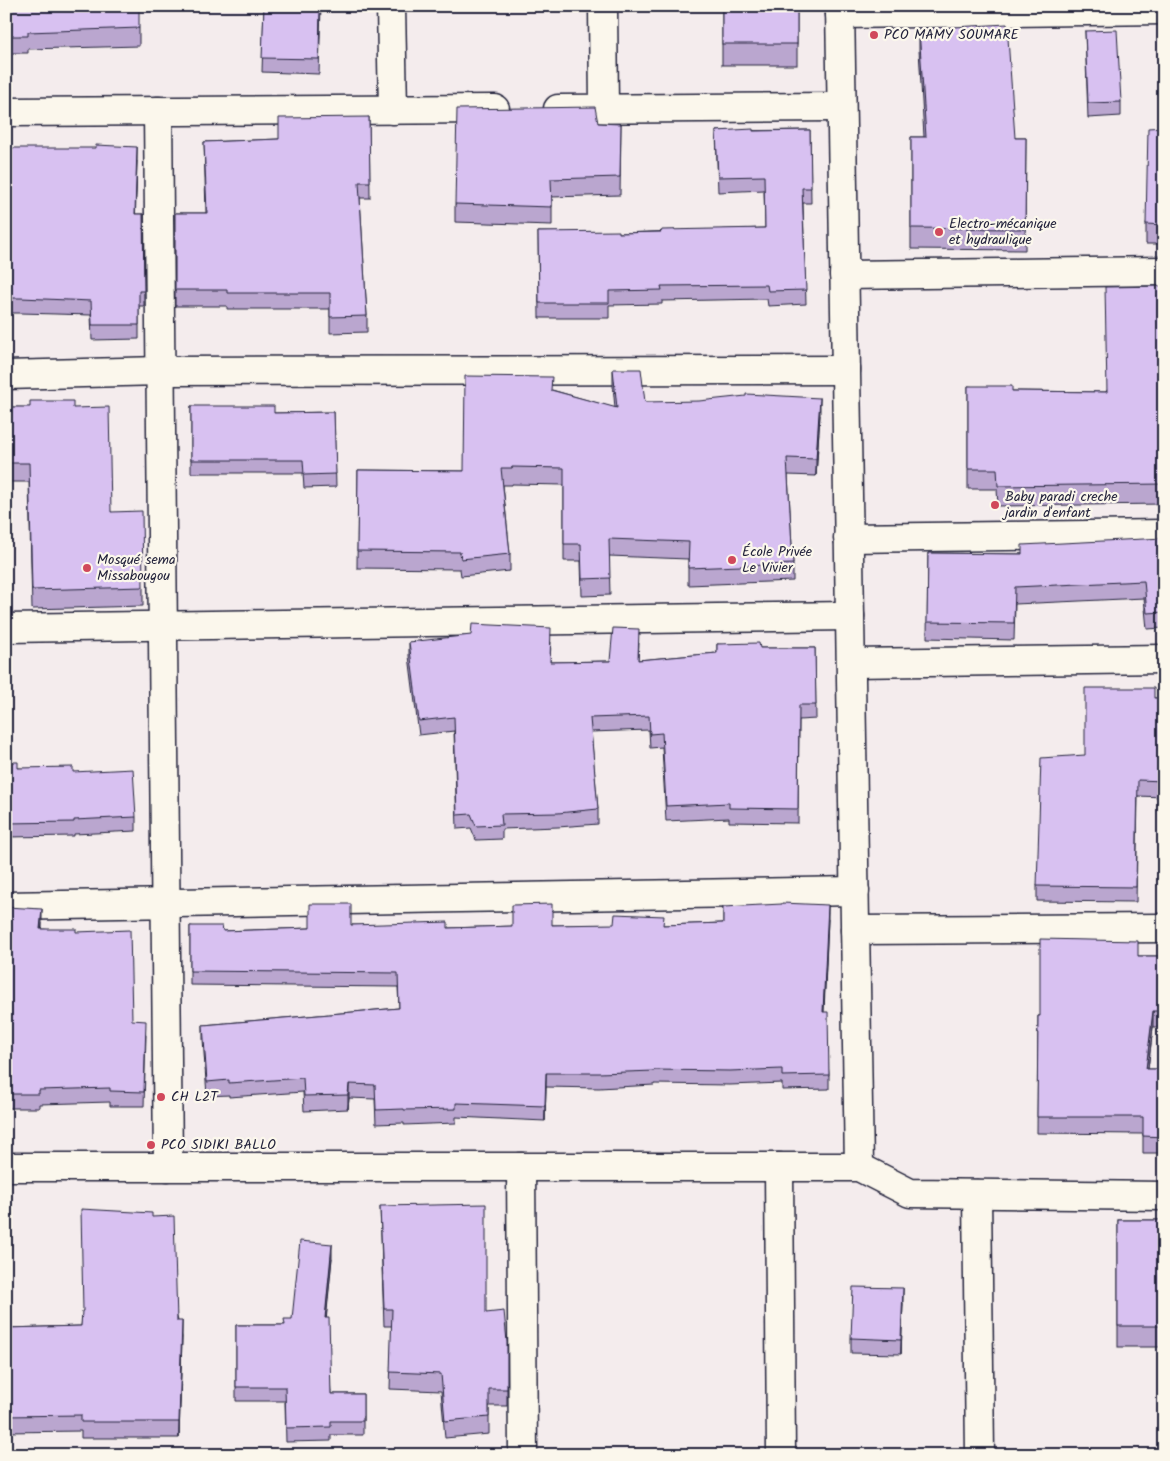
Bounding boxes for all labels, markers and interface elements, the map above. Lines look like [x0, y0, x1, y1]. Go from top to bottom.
place label: PCO MAMY SOUMARE [884, 24, 1020, 46]
marker: PCO MAMY SOUMARE [868, 29, 880, 41]
place label: Electro-mécanique et hydraulique [949, 213, 1057, 251]
marker: Electro-mécanique et hydraulique [933, 226, 945, 238]
place label: Baby paradi creche jardin d'enfant [1001, 486, 1118, 524]
marker: Baby paradi creche jardin d'enfant [989, 499, 1001, 511]
place label: École Privée Le Vivier [742, 541, 813, 579]
place label: Mosqué sema Missabougou [97, 549, 175, 587]
marker: École Privée Le Vivier [726, 554, 738, 566]
marker: Mosqué sema Missabougou [81, 562, 93, 574]
place label: CH L2T [171, 1086, 219, 1108]
marker: CH L2T [155, 1091, 167, 1103]
place label: PCO SIDIKI BALLO [161, 1134, 276, 1156]
marker: PCO SIDIKI BALLO [145, 1139, 157, 1151]

